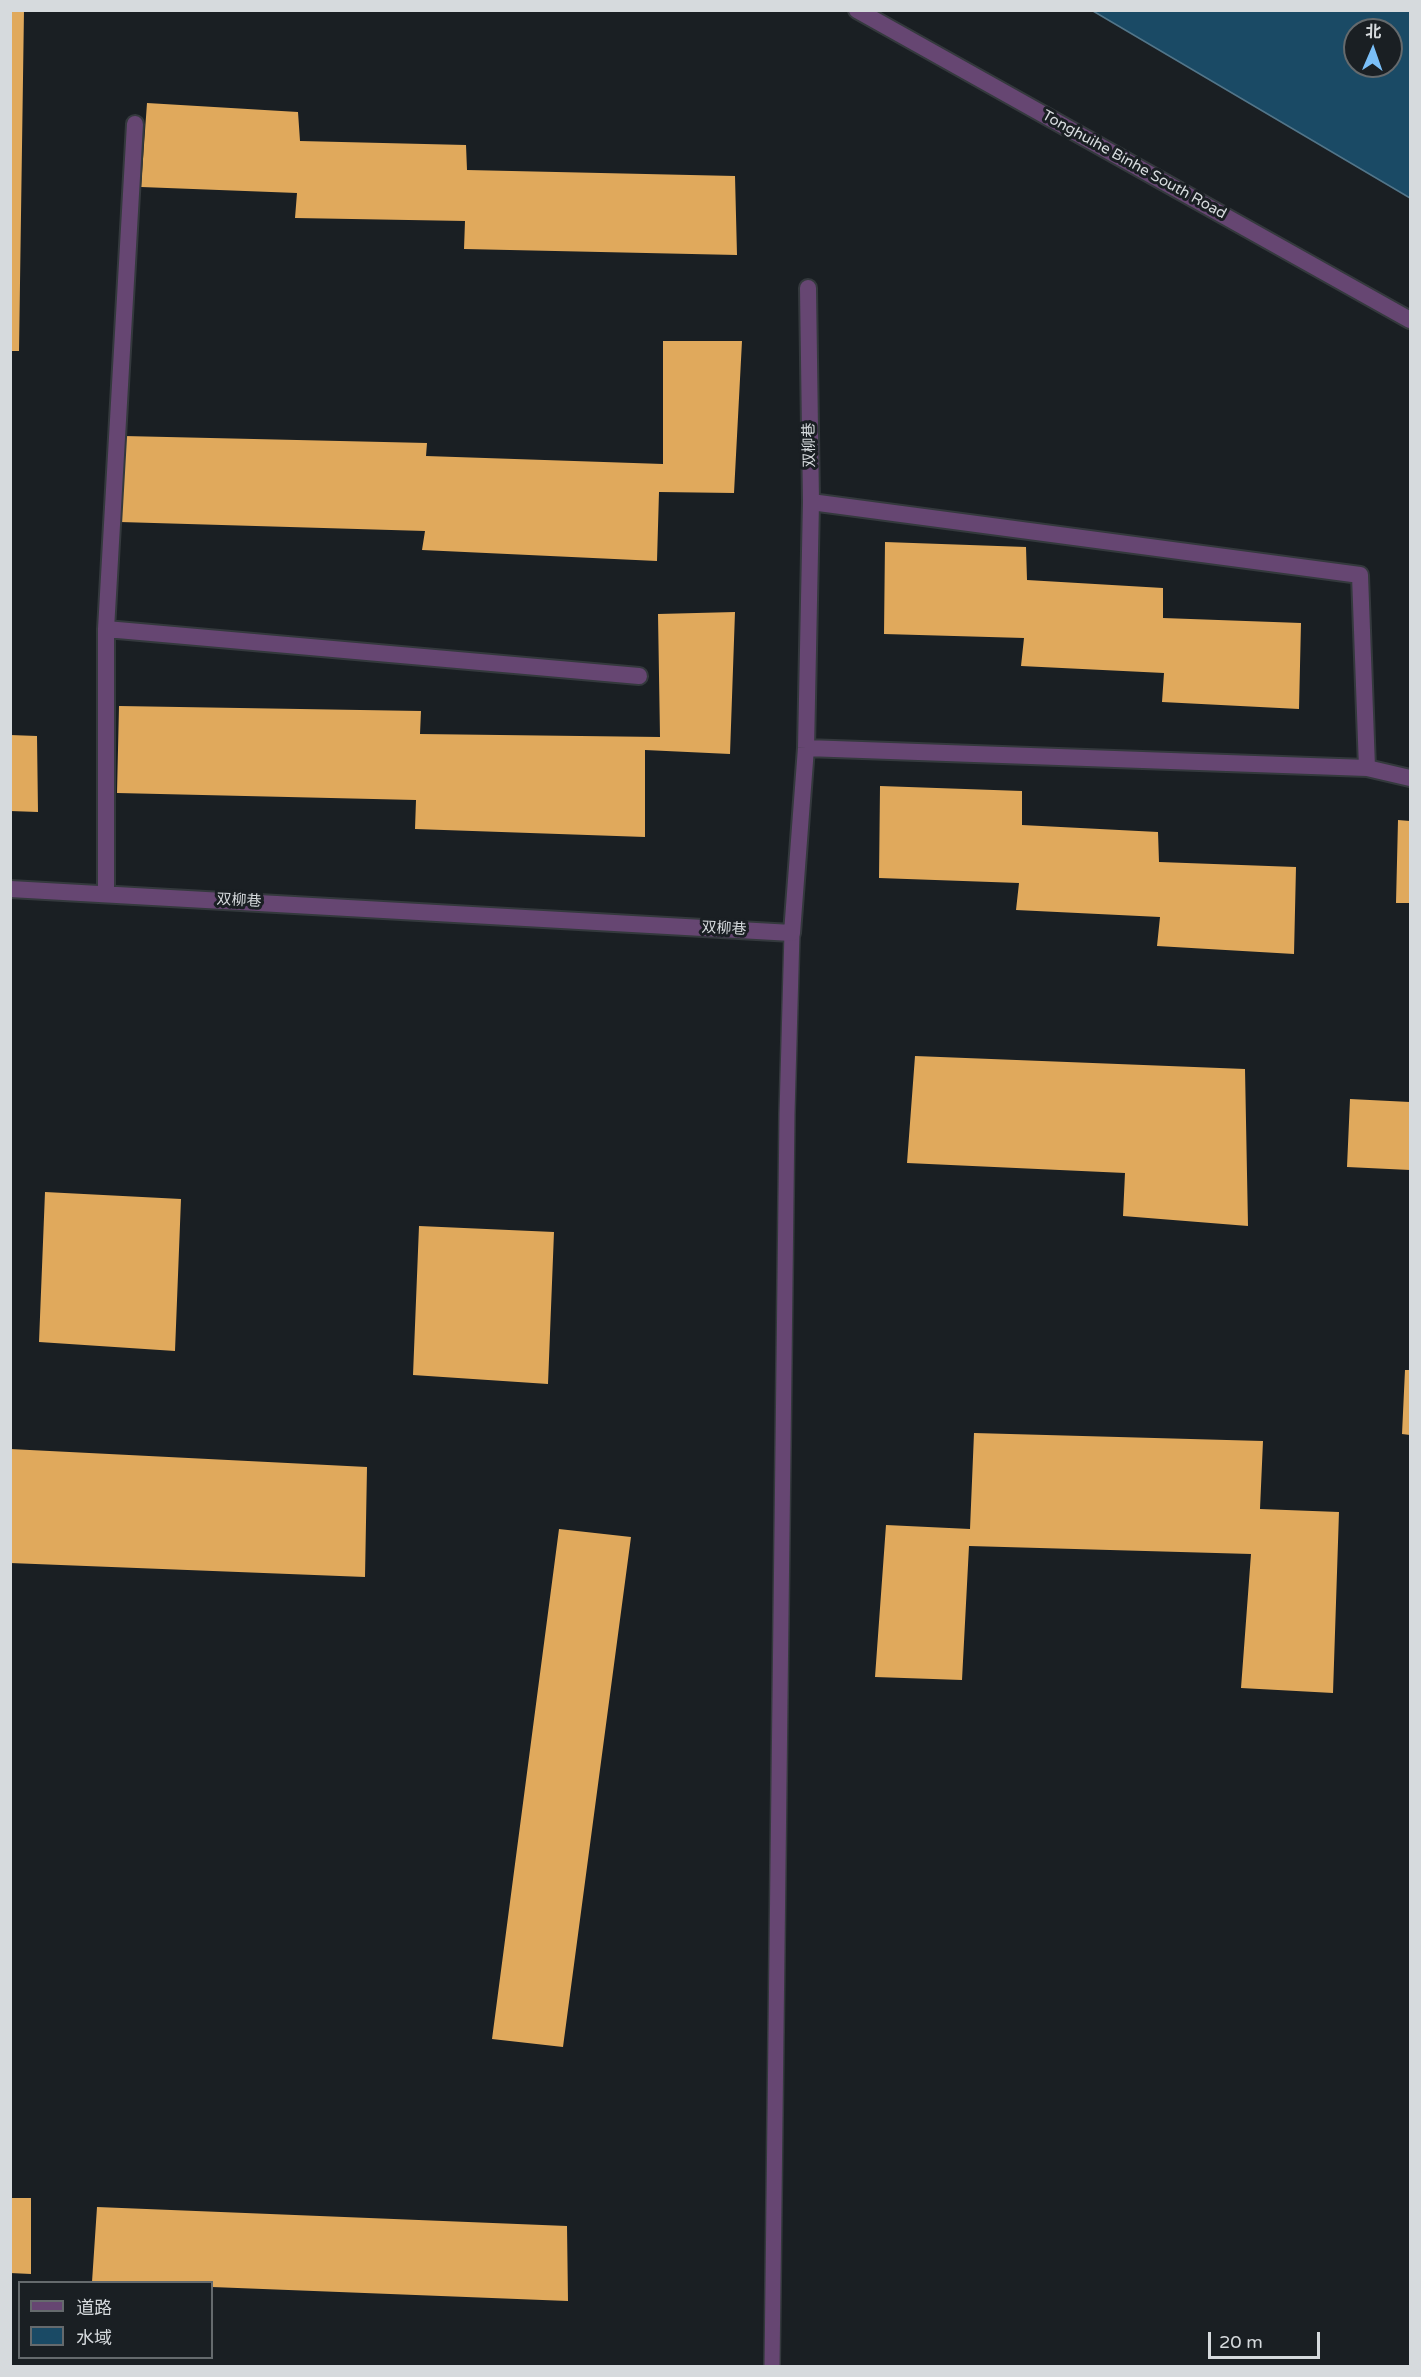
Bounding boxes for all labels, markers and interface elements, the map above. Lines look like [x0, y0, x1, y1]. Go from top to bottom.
north arrow [1343, 18, 1403, 78]
text: 北 [1365, 22, 1382, 42]
street label: Tonghuihe Binhe South Road [1039, 107, 1229, 223]
street label: 双柳巷 [801, 422, 819, 468]
street label: 双柳巷 [216, 891, 262, 911]
street label: 双柳巷 [701, 919, 747, 939]
legend [18, 2281, 213, 2359]
text: 道路 [76, 2297, 112, 2319]
scale bar [1211, 2320, 1324, 2358]
text: 水域 [76, 2327, 112, 2349]
text: 20 m [1219, 2331, 1263, 2353]

